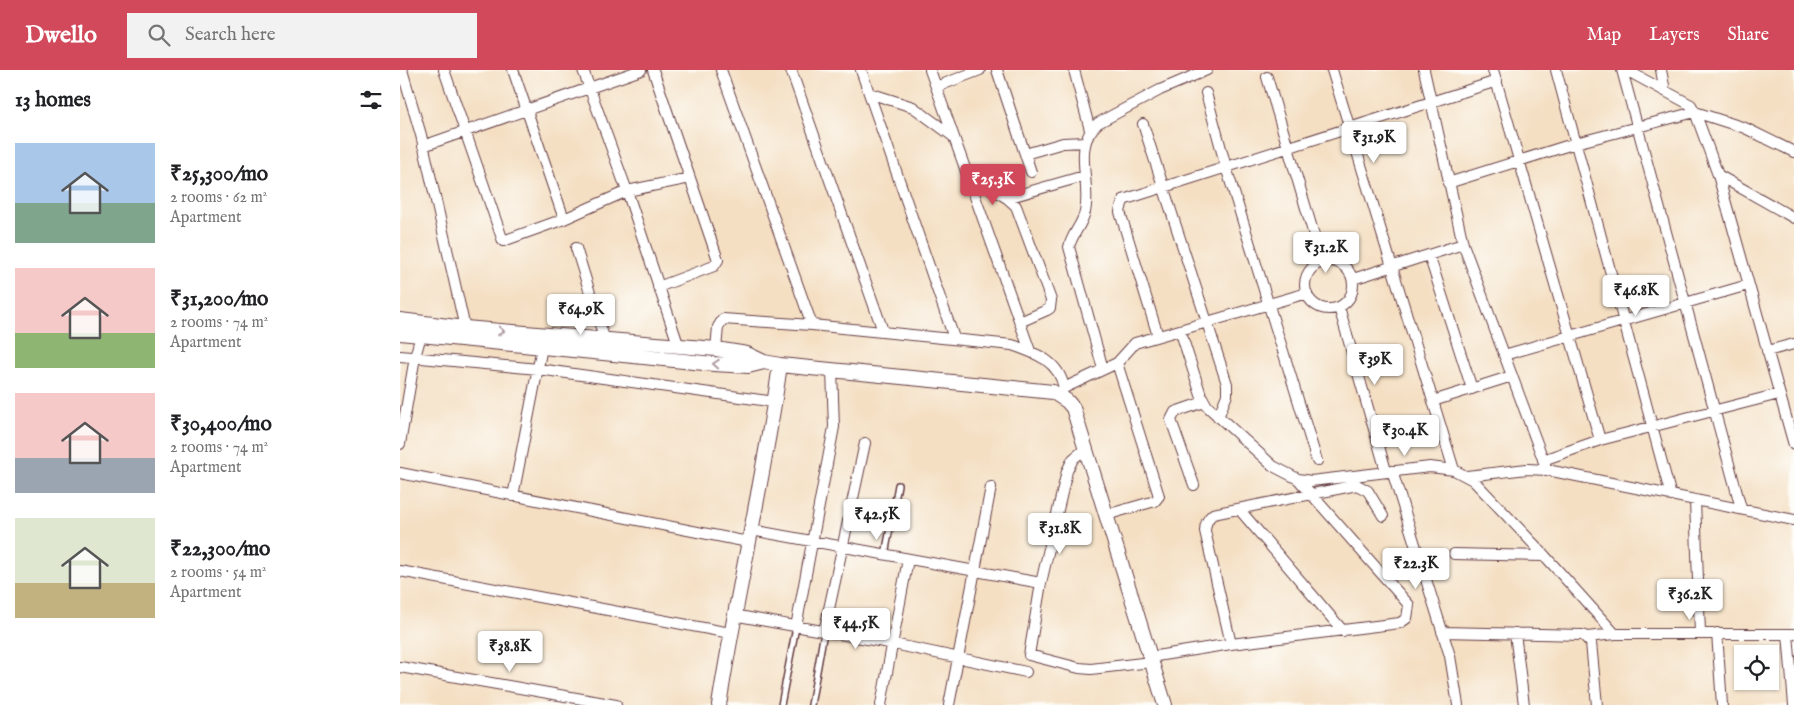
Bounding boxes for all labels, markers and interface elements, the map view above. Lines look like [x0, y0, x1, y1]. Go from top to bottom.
search box [127, 13, 477, 58]
text: Dwello [25, 20, 97, 51]
icon: search [145, 21, 173, 49]
text: Search here [185, 23, 275, 47]
text: Map [1587, 24, 1621, 47]
text: Layers [1649, 24, 1700, 47]
text: Share [1728, 24, 1769, 47]
icon: filters [357, 86, 385, 114]
text: 13 homes [15, 87, 91, 114]
pin: ₹31.9K [1333, 122, 1415, 164]
text: ₹31.9K [1352, 128, 1396, 148]
text: ₹25,300/mo [170, 161, 268, 188]
icon: home [55, 163, 115, 223]
pin: ₹25.3K [952, 164, 1034, 206]
text: ₹25.3K [971, 170, 1015, 190]
text: 2 rooms · 62 m² [170, 188, 267, 208]
text: Apartment [170, 208, 241, 228]
pin: ₹31.2K [1285, 232, 1367, 274]
text: ₹31.2K [1304, 238, 1348, 258]
pin: ₹46.8K [1595, 274, 1677, 317]
text: ₹46.8K [1613, 281, 1659, 301]
text: ₹31,200/mo [170, 286, 268, 313]
icon: home [55, 288, 115, 348]
pin: ₹64.9K [540, 294, 622, 336]
text: ₹64.9K [558, 300, 604, 320]
text: 2 rooms · 74 m² [170, 313, 268, 333]
one-way arrow [497, 326, 505, 337]
text: Apartment [170, 333, 241, 353]
pin: ₹39K [1345, 344, 1405, 386]
text: ₹39K [1358, 350, 1392, 370]
one-way arrow [712, 359, 720, 370]
text: ₹30,400/mo [170, 411, 272, 438]
icon: home [55, 413, 115, 473]
pin: ₹30.4K [1364, 414, 1446, 457]
text: ₹30.4K [1382, 421, 1428, 441]
text: 2 rooms · 74 m² [170, 438, 268, 458]
text: Apartment [170, 458, 241, 478]
pin: ₹42.5K [836, 498, 918, 541]
text: ₹42.5K [854, 505, 900, 525]
pin: ₹31.8K [1019, 512, 1101, 555]
text: ₹31.8K [1039, 519, 1081, 539]
text: ₹22,300/mo [170, 536, 270, 563]
icon: home [55, 538, 115, 598]
pin: ₹22.3K [1375, 548, 1457, 590]
text: ₹22.3K [1393, 554, 1439, 574]
text: 2 rooms · 54 m² [170, 563, 267, 583]
pin: ₹36.2K [1649, 578, 1731, 621]
text: Apartment [170, 583, 241, 603]
text: ₹36.2K [1668, 585, 1712, 605]
pin: ₹44.5K [815, 608, 897, 650]
text: ₹44.5K [833, 614, 879, 634]
pin: ₹38.8K [469, 630, 551, 673]
text: ₹38.8K [489, 637, 531, 657]
map controls [1734, 645, 1779, 690]
button: locate [1734, 645, 1779, 690]

